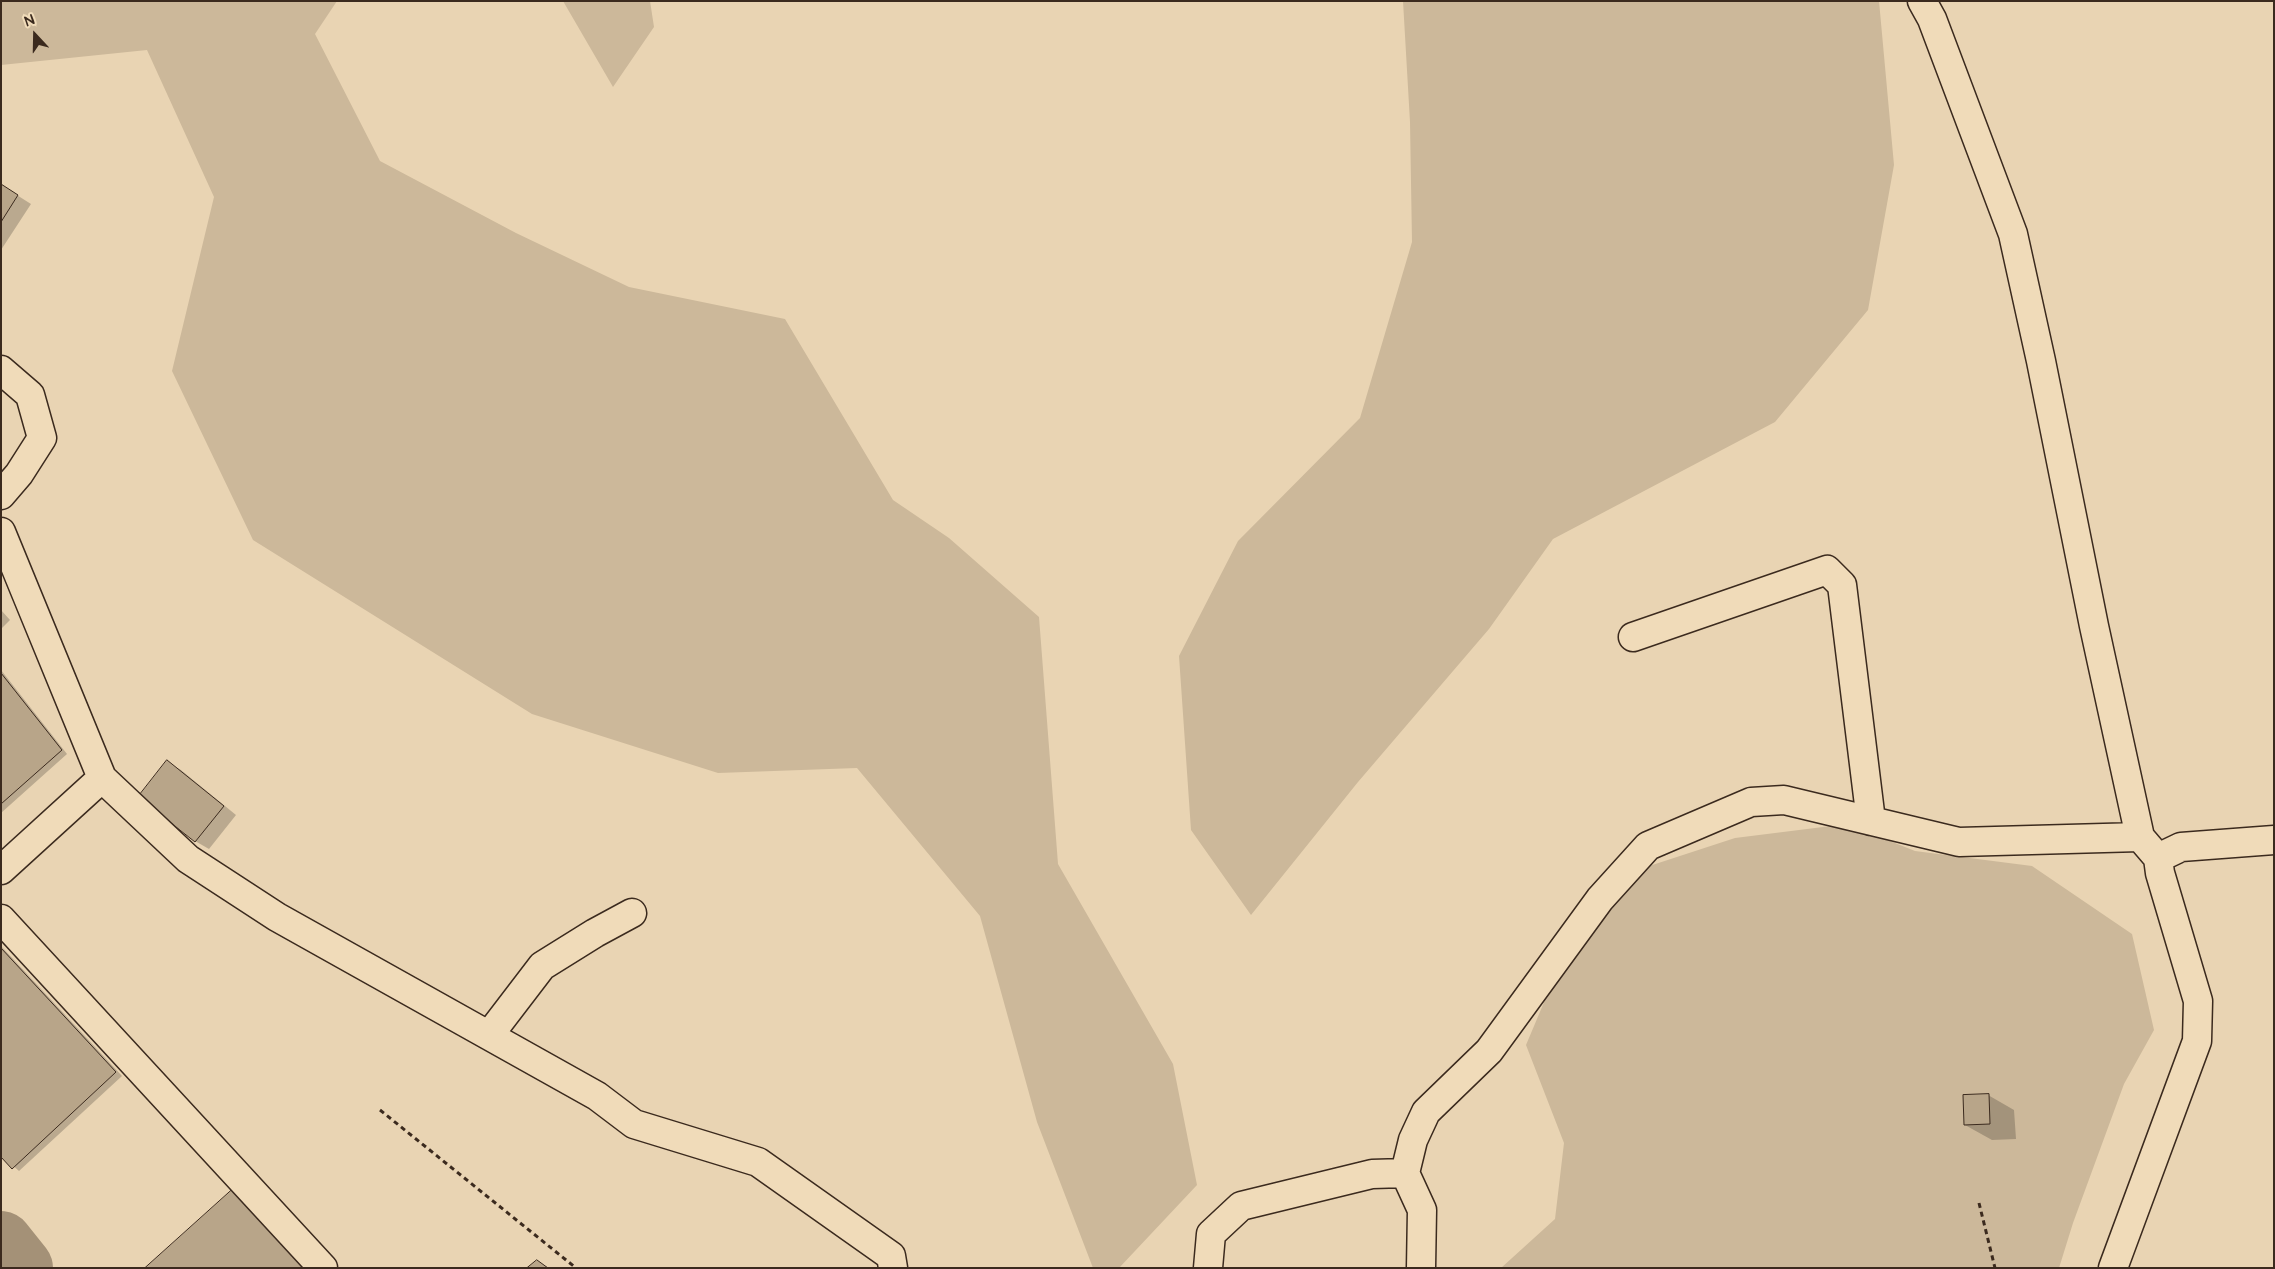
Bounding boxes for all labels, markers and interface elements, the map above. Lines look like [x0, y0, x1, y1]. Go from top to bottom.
north arrow [10, 10, 60, 60]
text: N [22, 10, 37, 32]

